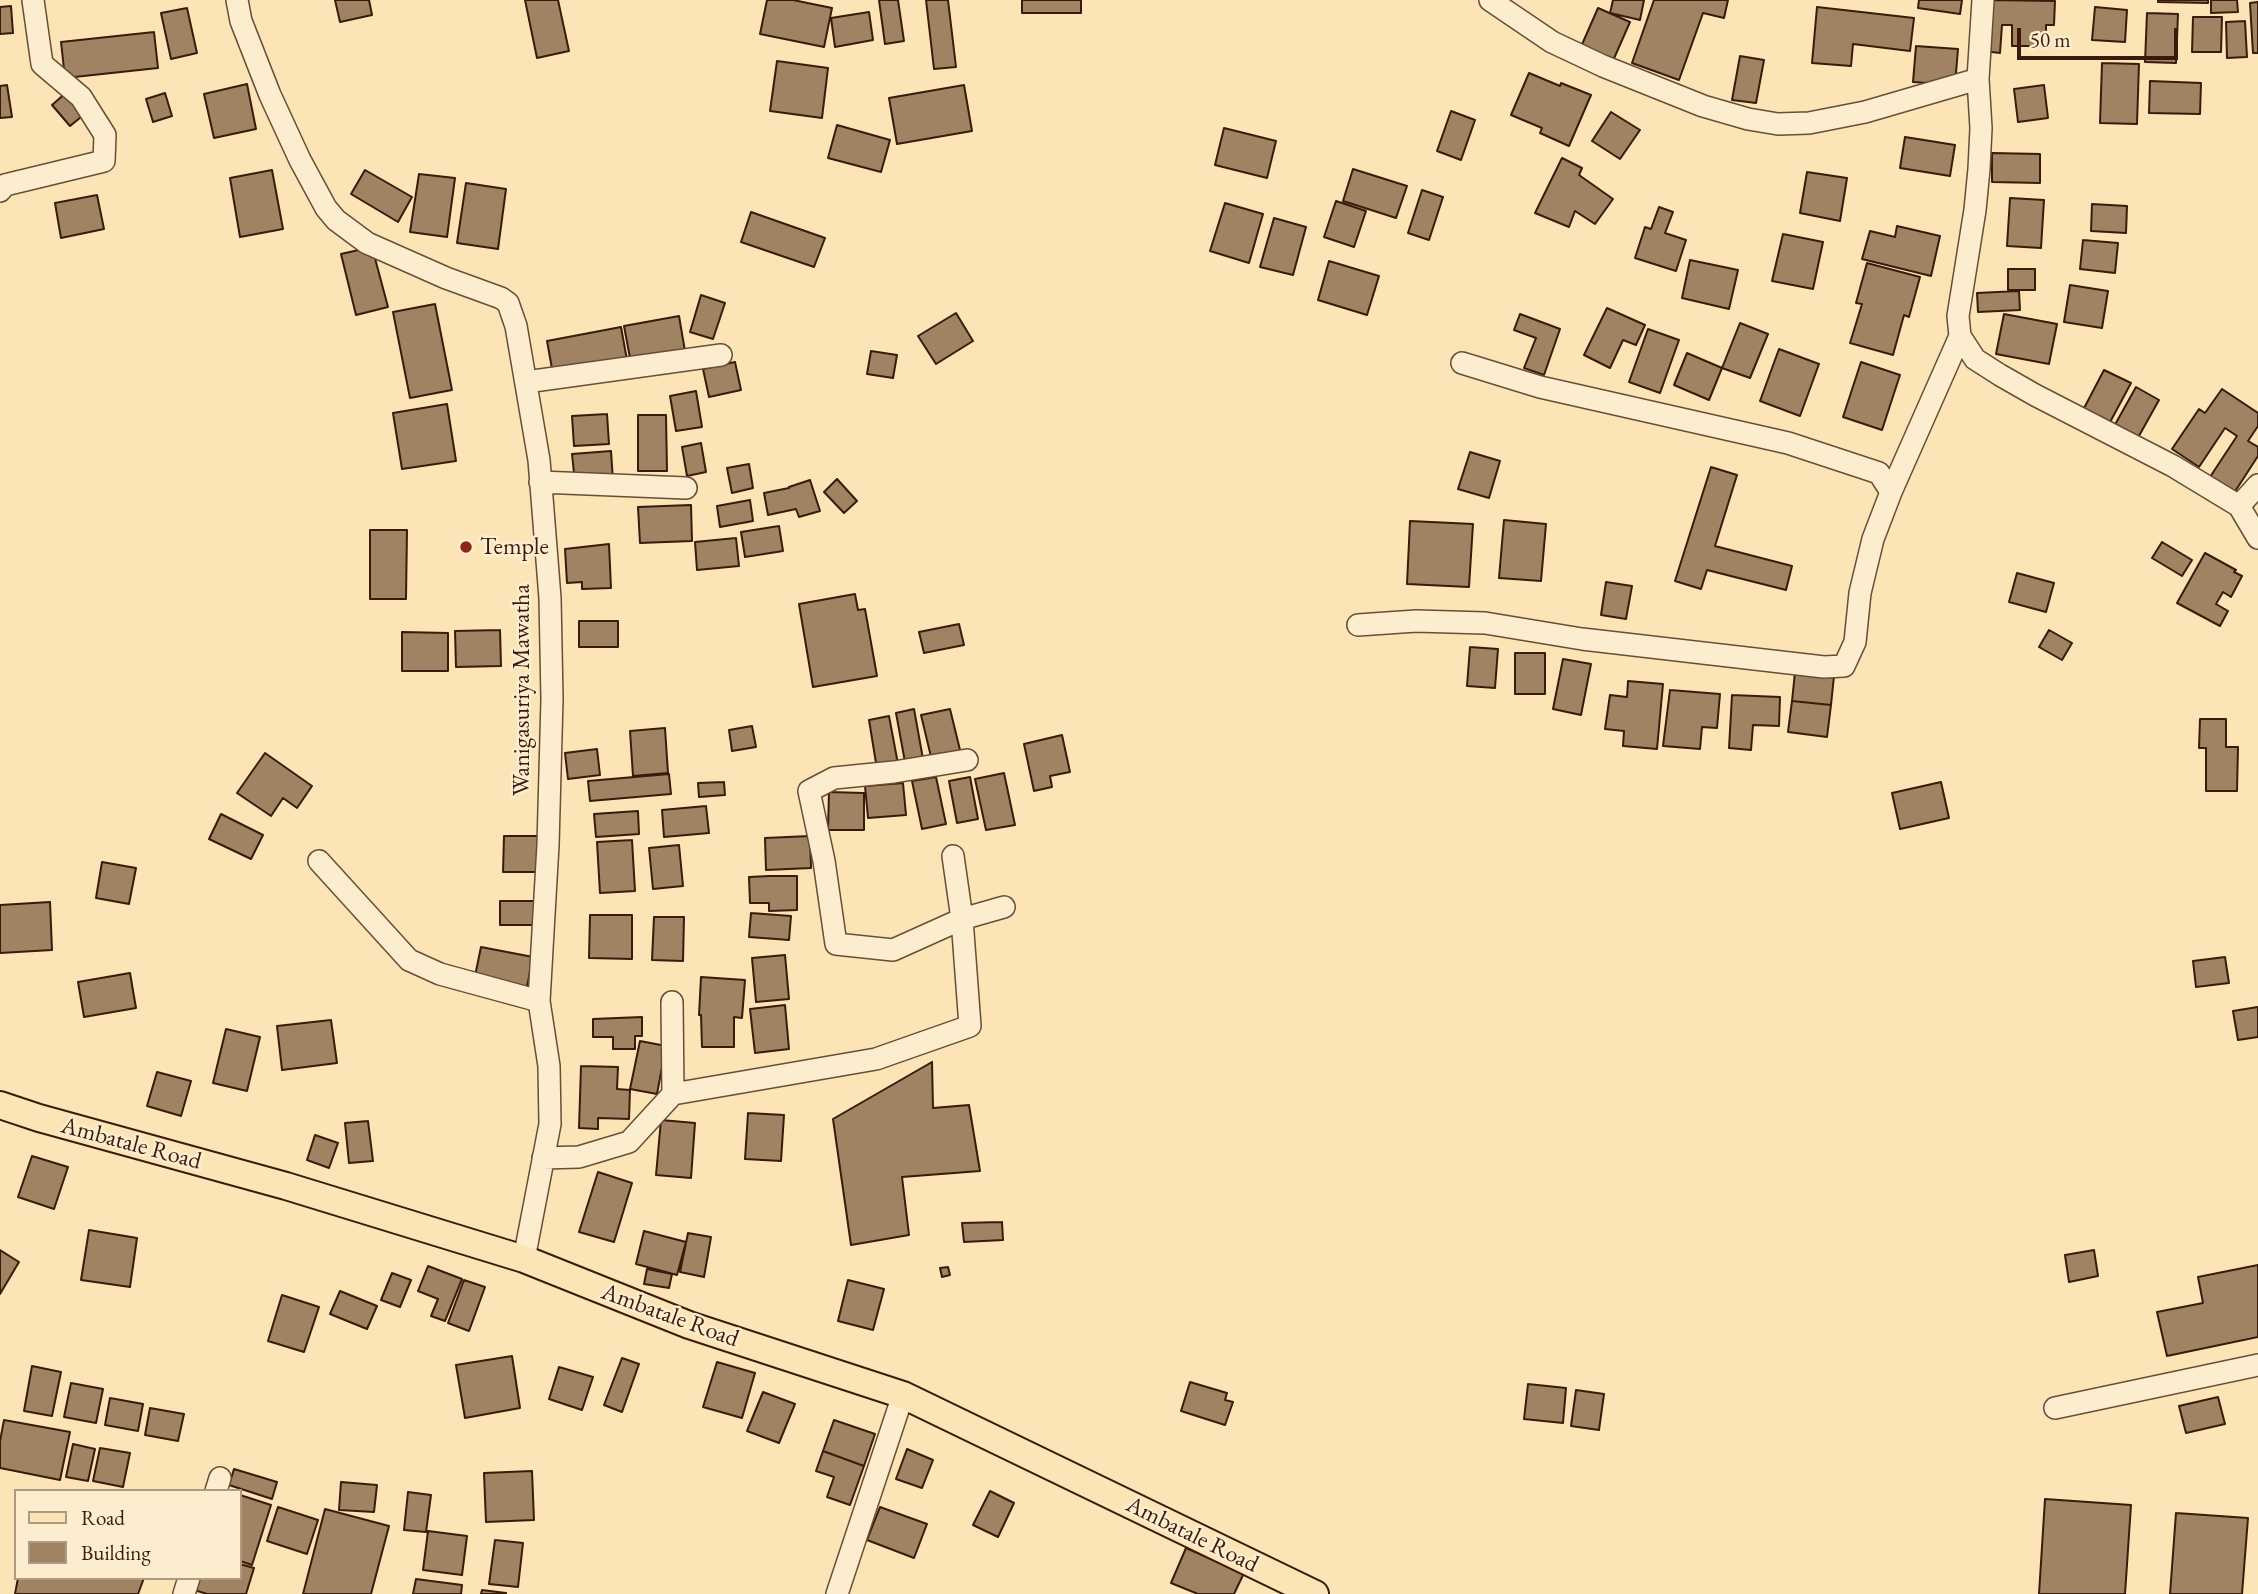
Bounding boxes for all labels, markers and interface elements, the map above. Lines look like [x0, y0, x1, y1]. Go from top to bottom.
scale bar [2020, 14, 2181, 58]
text: 50 m [2030, 26, 2071, 53]
place label: Temple [480, 533, 549, 561]
marker: Temple [458, 539, 474, 555]
street label: Wanigasuriya Mawatha [508, 584, 536, 796]
street label: Ambatale Road [58, 1111, 204, 1177]
street label: Ambatale Road [597, 1278, 743, 1354]
legend [14, 1489, 242, 1580]
street label: Ambatale Road [1121, 1490, 1263, 1580]
text: Road [81, 1504, 125, 1531]
text: Building [81, 1539, 151, 1566]

